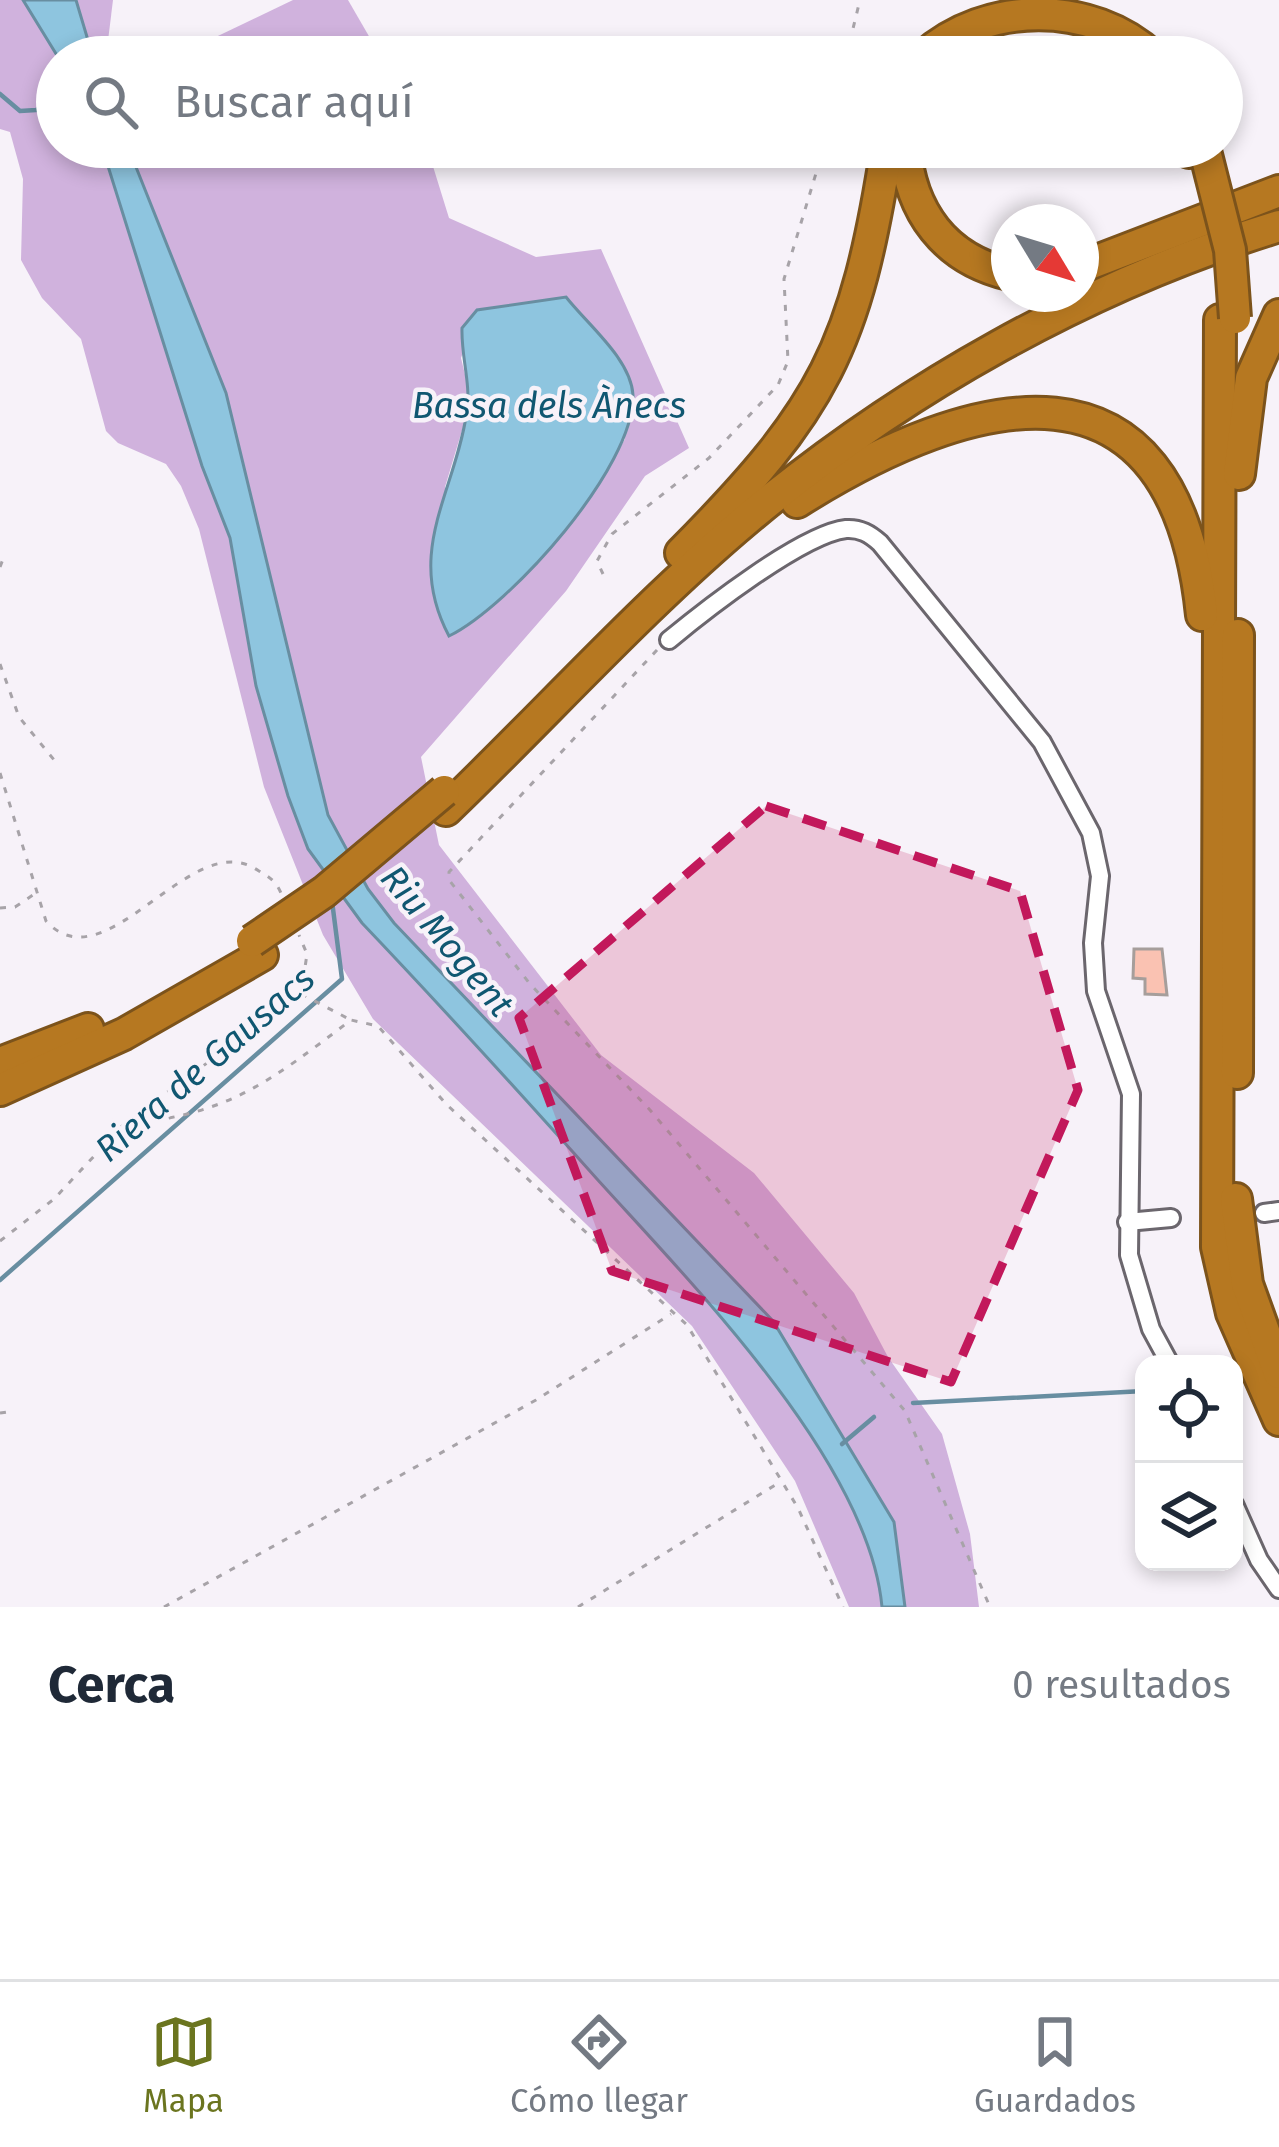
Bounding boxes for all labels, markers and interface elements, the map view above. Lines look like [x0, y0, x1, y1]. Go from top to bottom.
search box [36, 36, 1243, 168]
icon: search [78, 69, 144, 135]
text: Buscar aquí [174, 75, 414, 129]
north arrow [991, 204, 1099, 312]
water label: Bassa dels Ànecs [412, 383, 686, 428]
water label: Riu Mogent [371, 857, 523, 1026]
water label: Riera de Gausacs [86, 957, 324, 1171]
map controls [1135, 1355, 1243, 1571]
button: locate [1135, 1355, 1243, 1463]
button: layers [1135, 1463, 1243, 1571]
text: Cerca [48, 1654, 175, 1716]
text: 0 resultados [1012, 1662, 1231, 1708]
tab: Mapa [143, 2009, 224, 2121]
tab: Cómo llegar [510, 2009, 688, 2121]
tab: Guardados [974, 2009, 1136, 2121]

